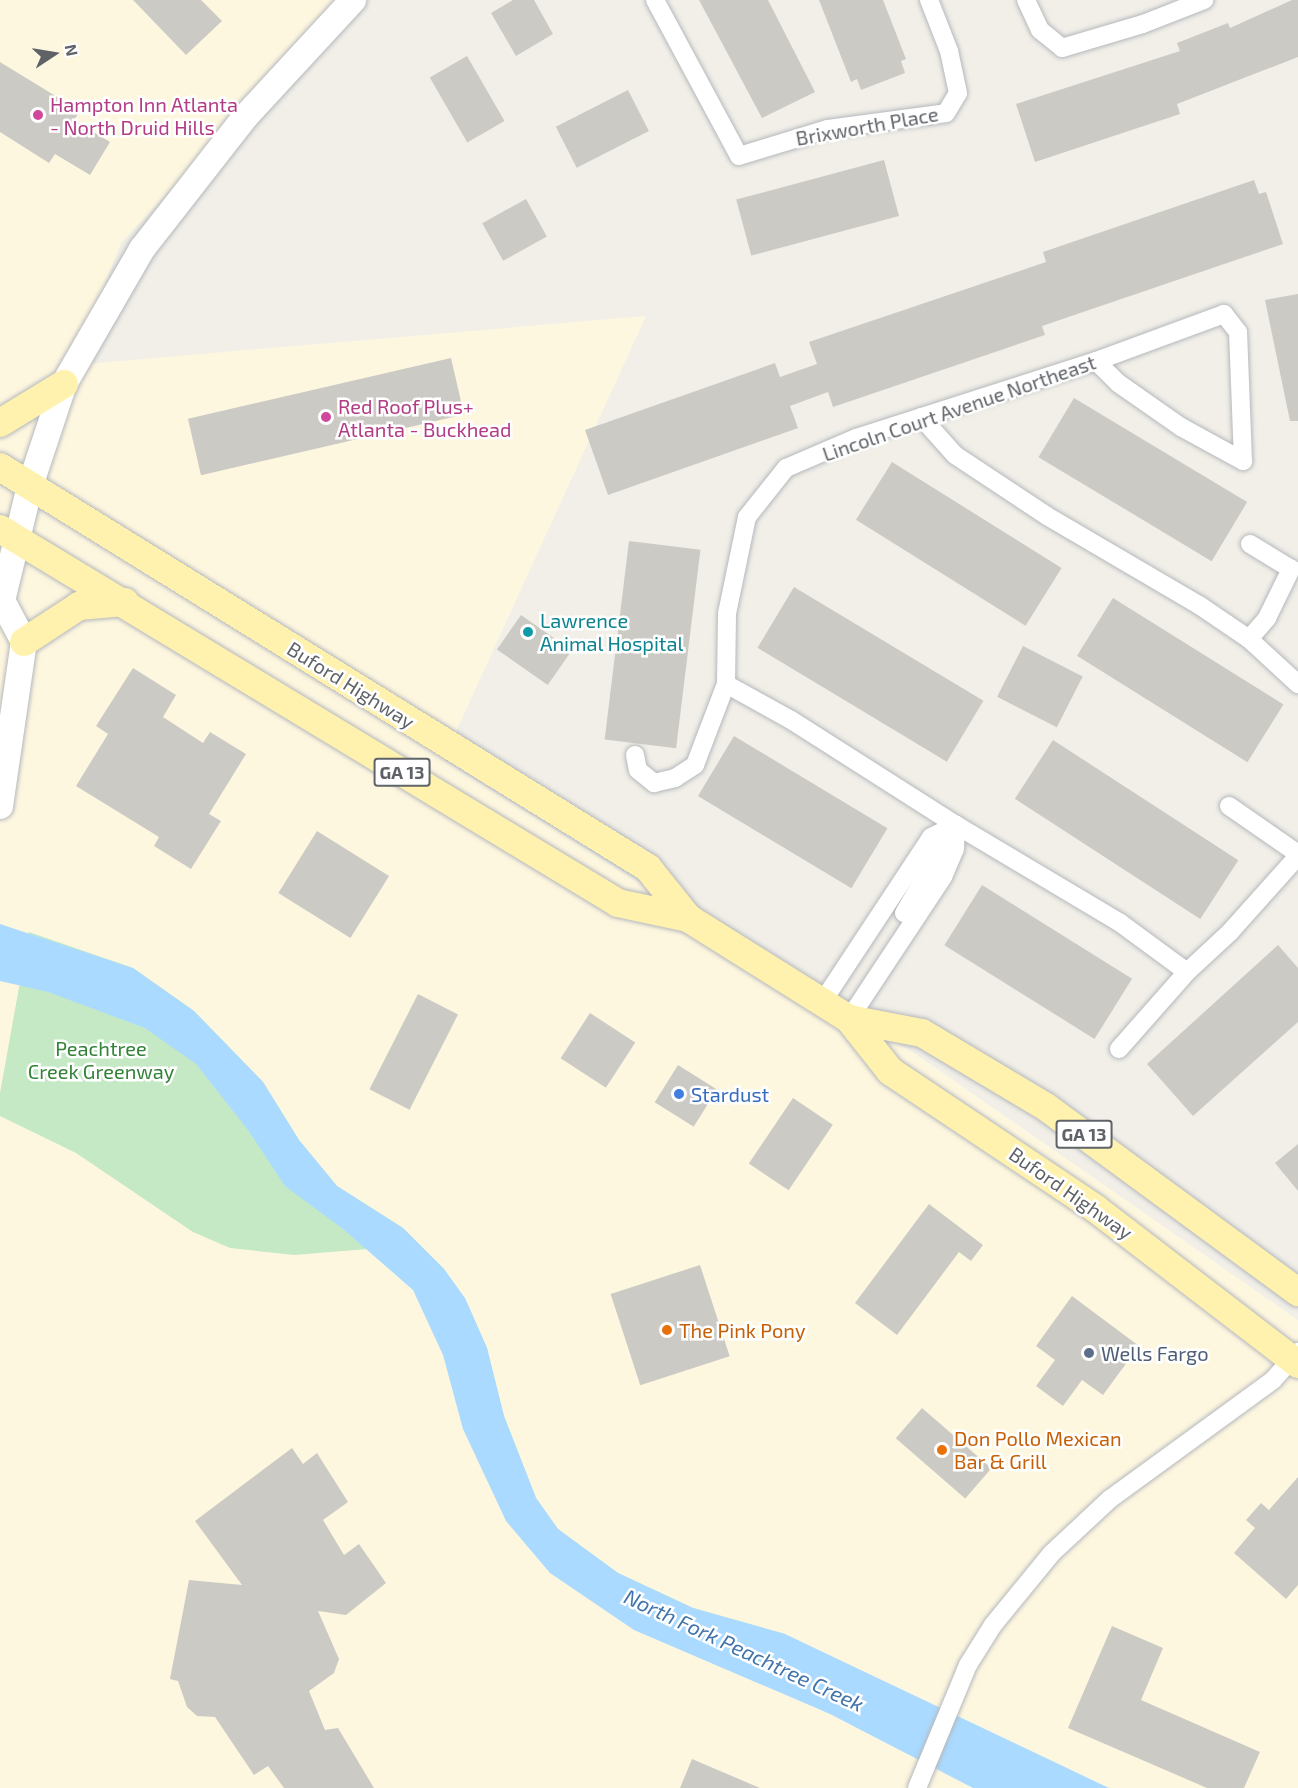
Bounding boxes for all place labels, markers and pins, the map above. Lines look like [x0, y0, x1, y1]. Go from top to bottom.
place label: Hampton Inn Atlanta - North Druid Hills [50, 92, 238, 139]
marker: Hampton Inn Atlanta - North Druid Hills [31, 108, 45, 122]
place label: Red Roof Plus+ Atlanta - Buckhead [338, 394, 511, 441]
marker: Red Roof Plus+ Atlanta - Buckhead [319, 410, 333, 424]
place label: Lawrence Animal Hospital [540, 608, 684, 655]
marker: Lawrence Animal Hospital [521, 625, 535, 639]
place label: Stardust [691, 1082, 769, 1106]
marker: Stardust [672, 1087, 686, 1101]
place label: The Pink Pony [679, 1318, 806, 1342]
marker: The Pink Pony [660, 1323, 674, 1337]
place label: Wells Fargo [1101, 1341, 1209, 1365]
marker: Wells Fargo [1082, 1346, 1096, 1360]
place label: Don Pollo Mexican Bar & Grill [954, 1426, 1122, 1473]
marker: Don Pollo Mexican Bar & Grill [935, 1443, 949, 1457]

